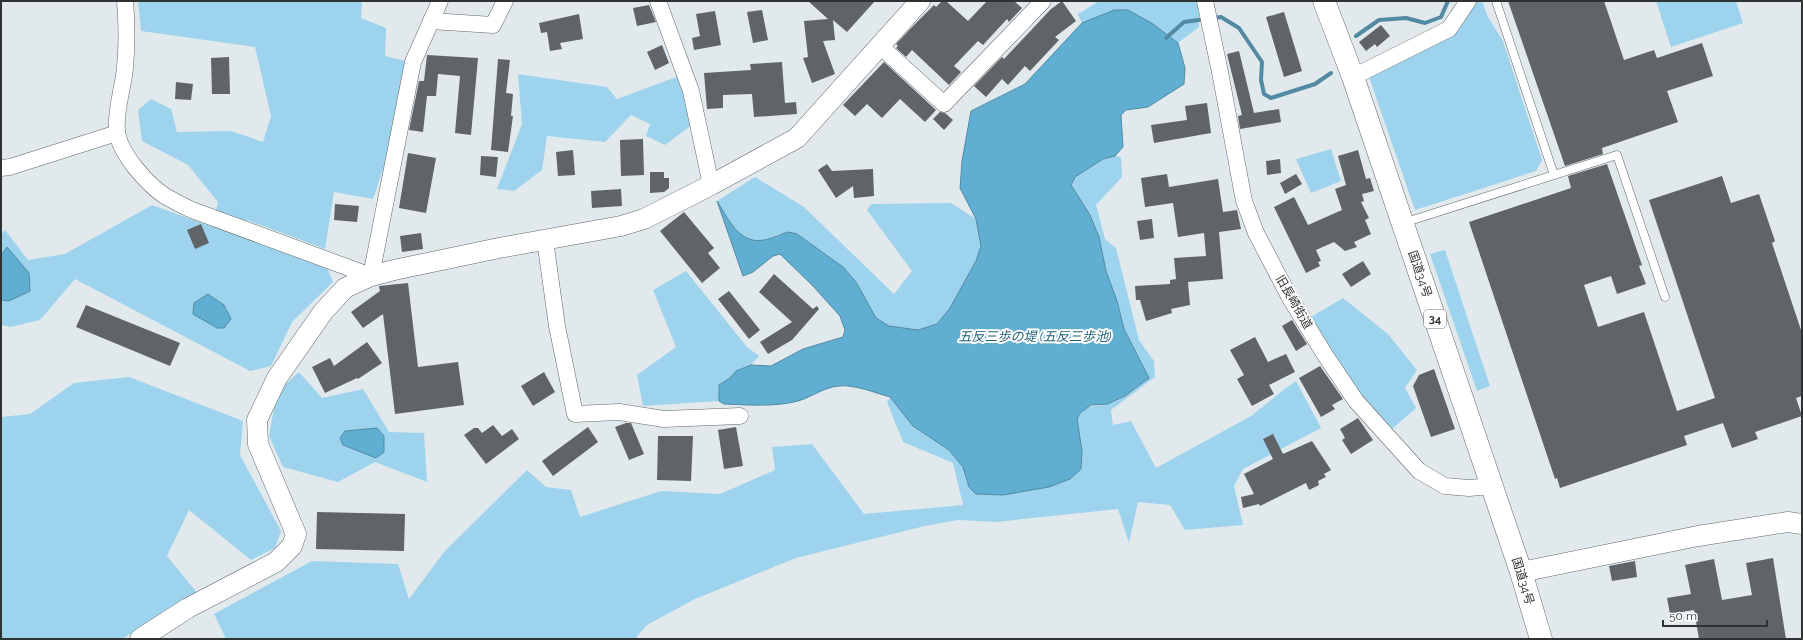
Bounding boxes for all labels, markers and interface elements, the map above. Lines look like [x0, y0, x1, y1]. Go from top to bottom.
street label: 国道34号 [1405, 249, 1435, 299]
street label: 旧長崎街道 [1273, 273, 1315, 331]
road number: 34 [1424, 310, 1446, 328]
water label: 五反三歩の堤 (五反三歩池) [958, 329, 1112, 344]
street label: 国道34号 [1509, 556, 1537, 606]
scale bar [1663, 602, 1767, 628]
text: 50 m [1669, 609, 1697, 623]

